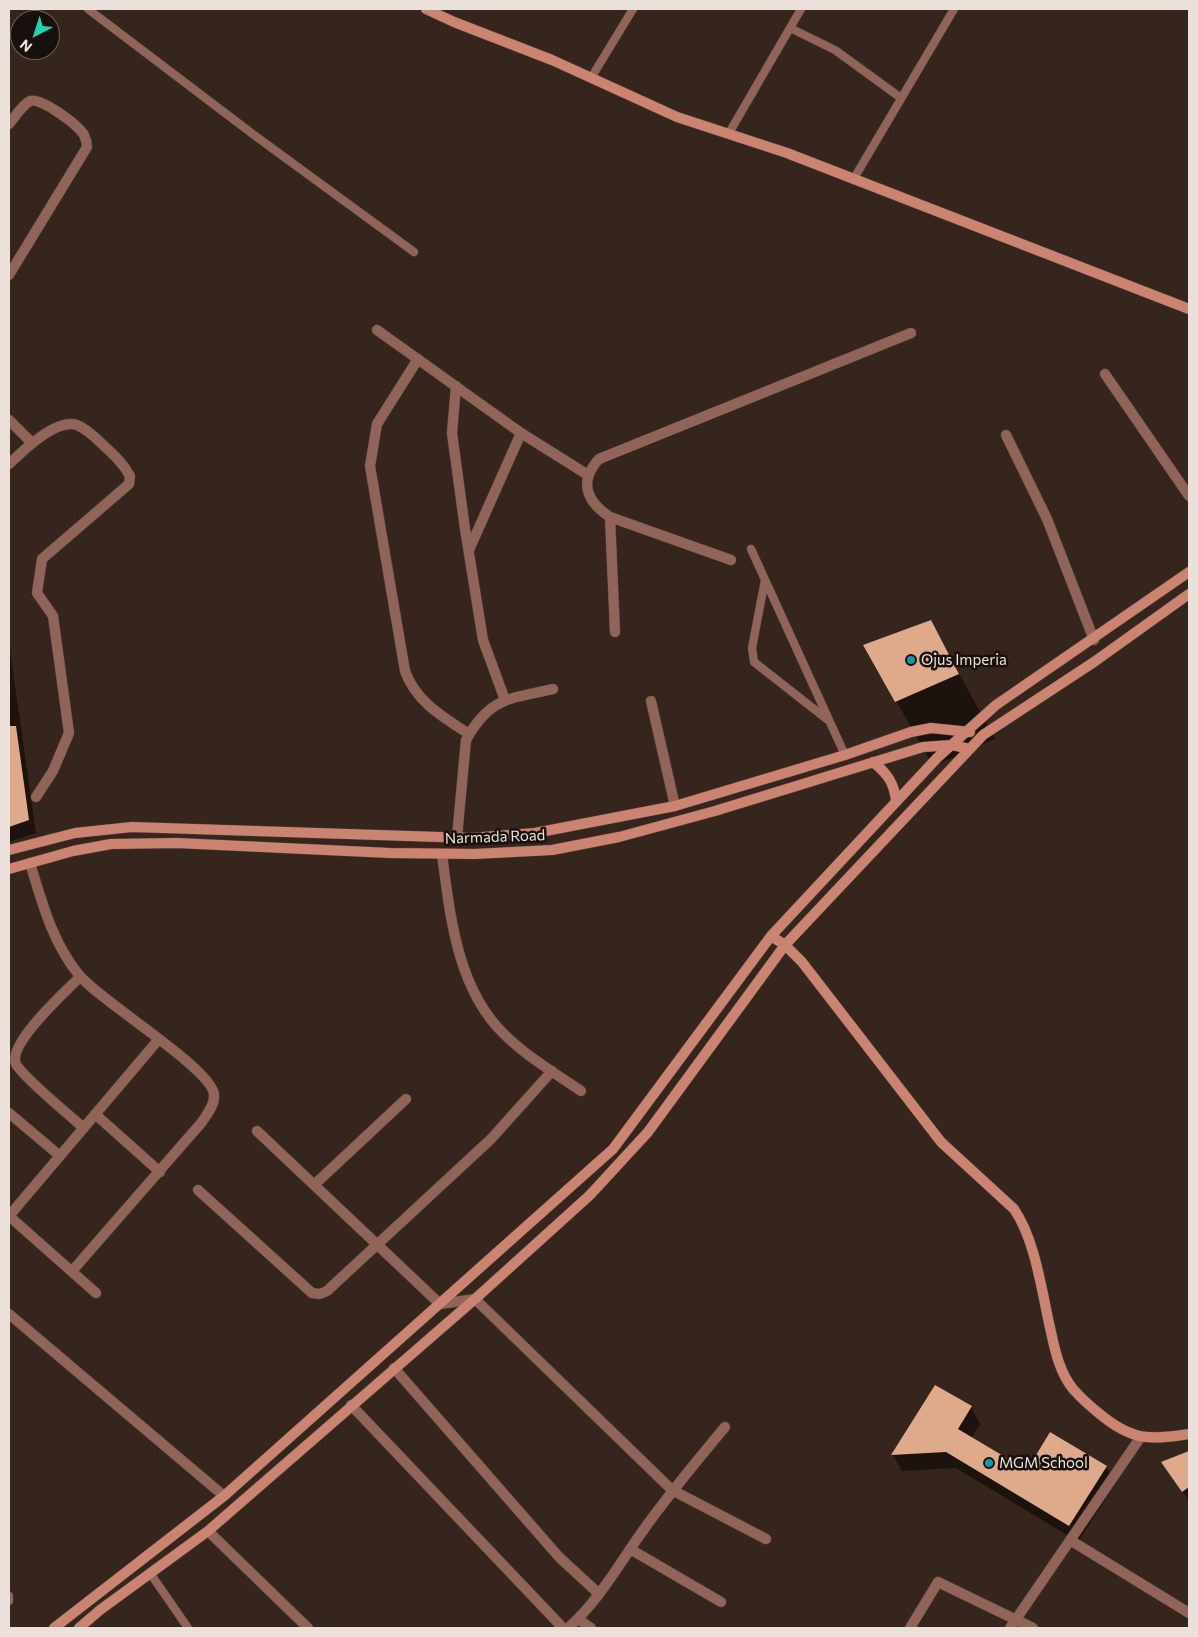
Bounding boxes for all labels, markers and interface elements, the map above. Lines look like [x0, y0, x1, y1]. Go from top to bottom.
north arrow [10, 10, 60, 60]
text: N [16, 36, 35, 56]
place label: Ojus Imperia [921, 651, 1007, 669]
marker: Ojus Imperia [905, 654, 917, 666]
street label: Narmada Road [444, 826, 546, 848]
place label: MGM School [999, 1454, 1088, 1472]
marker: MGM School [983, 1457, 995, 1469]

